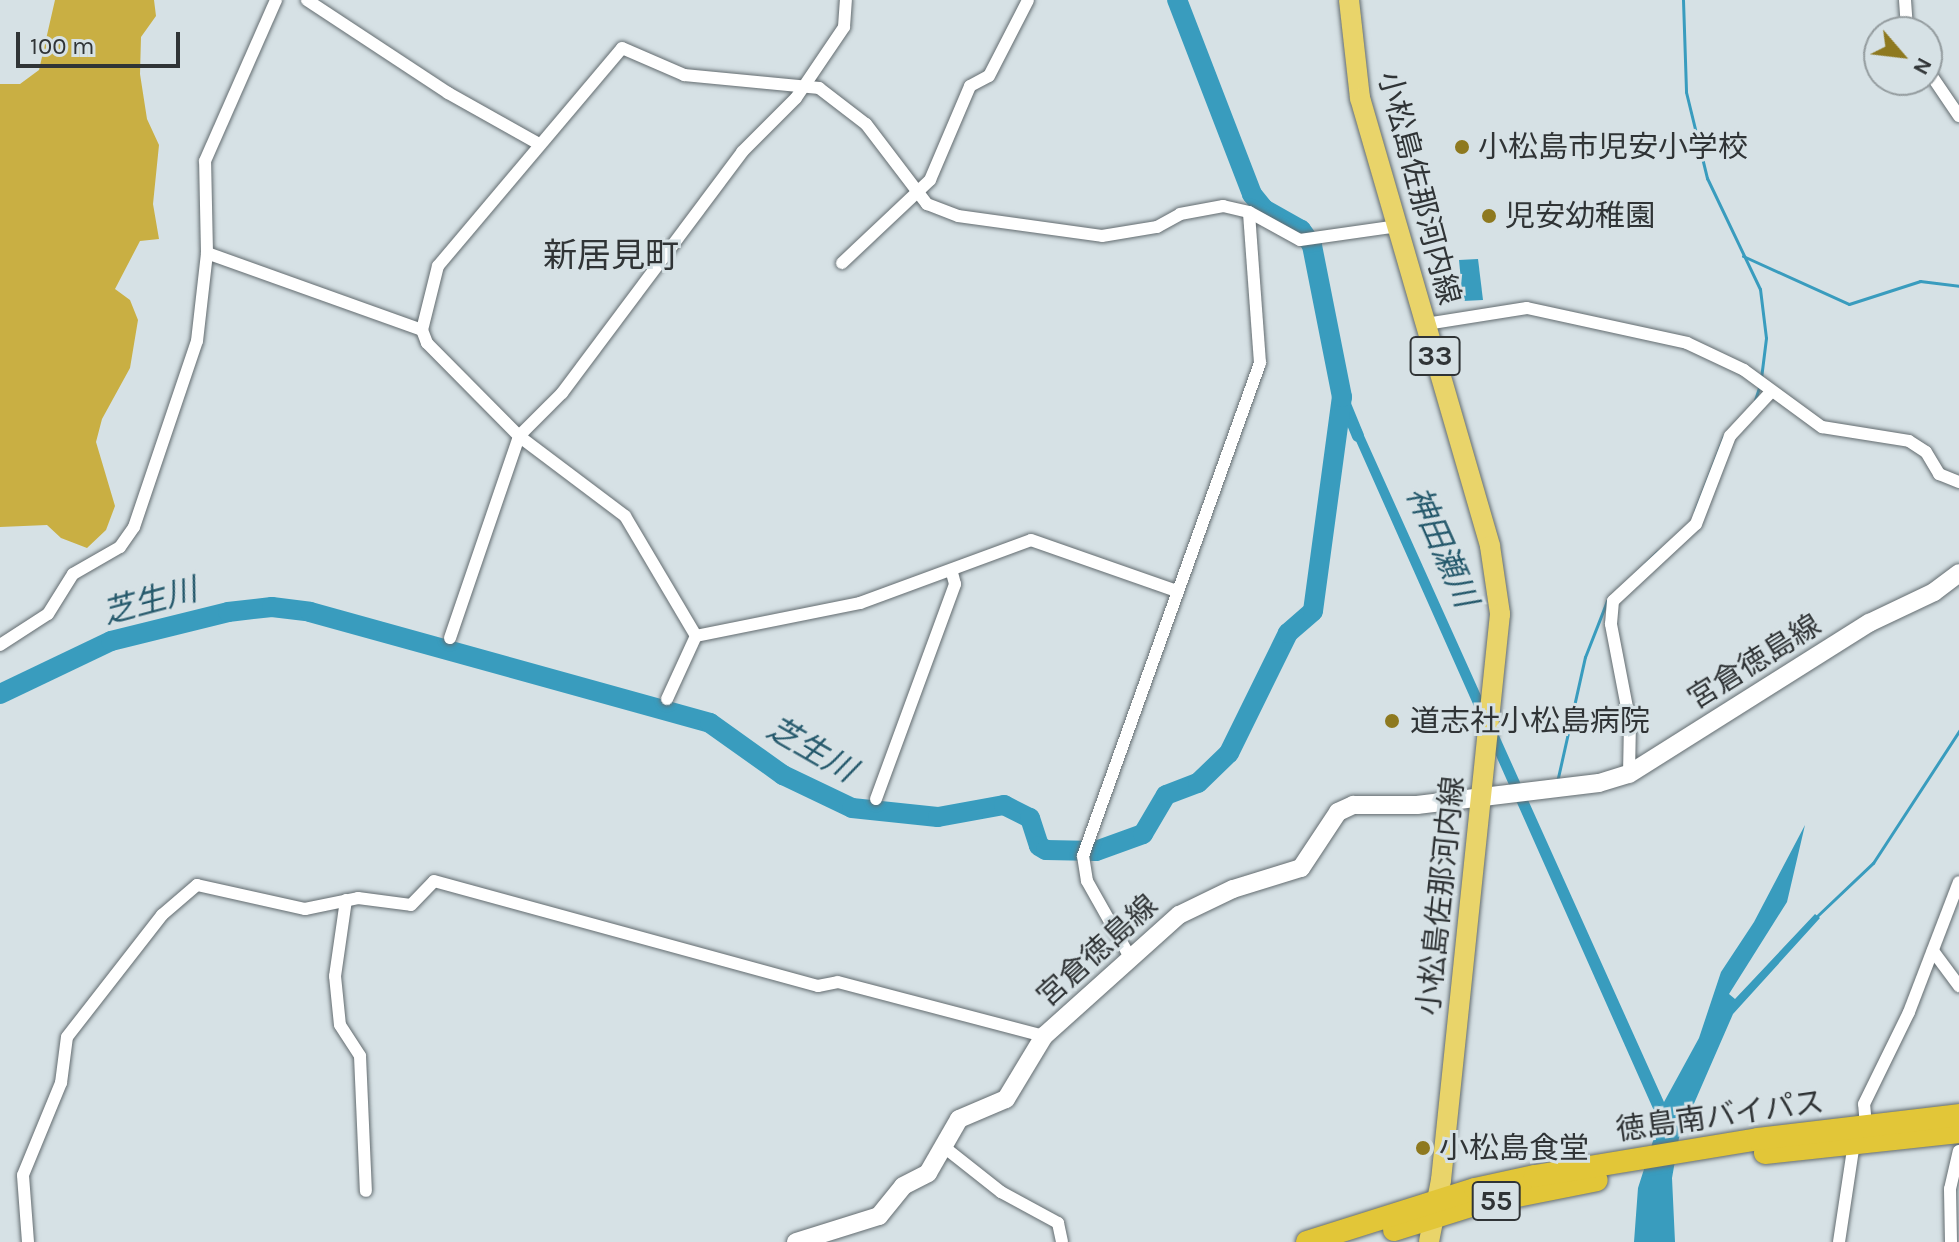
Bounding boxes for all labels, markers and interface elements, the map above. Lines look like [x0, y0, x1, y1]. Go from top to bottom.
scale bar [20, 16, 184, 66]
north arrow [1863, 16, 1943, 96]
text: 100 m [30, 32, 95, 60]
text: N [1907, 53, 1938, 79]
street label: 小松島佐那河内線 [1371, 67, 1467, 309]
place label: 小松島市児安小学校 [1478, 129, 1748, 165]
marker: 小松島市児安小学校 [1453, 138, 1471, 156]
place label: 児安幼稚園 [1505, 198, 1655, 234]
marker: 児安幼稚園 [1480, 207, 1498, 225]
district label: 新居見町 [543, 237, 679, 277]
road number: 33 [1409, 332, 1461, 380]
water label: 神田瀬川 [1397, 481, 1485, 613]
water label: 芝生川 [99, 571, 201, 633]
street label: 宮倉徳島線 [1681, 607, 1827, 717]
place label: 道志社小松島病院 [1410, 703, 1650, 739]
water label: 芝生川 [760, 709, 862, 791]
marker: 道志社小松島病院 [1381, 710, 1403, 732]
street label: 小松島佐那河内線 [1411, 775, 1471, 1017]
street label: 宮倉徳島線 [1029, 887, 1165, 1015]
street label: 徳島南バイパス [1614, 1084, 1826, 1148]
place label: 小松島食堂 [1439, 1130, 1589, 1166]
marker: 小松島食堂 [1414, 1139, 1432, 1157]
road number: 55 [1470, 1177, 1522, 1225]

